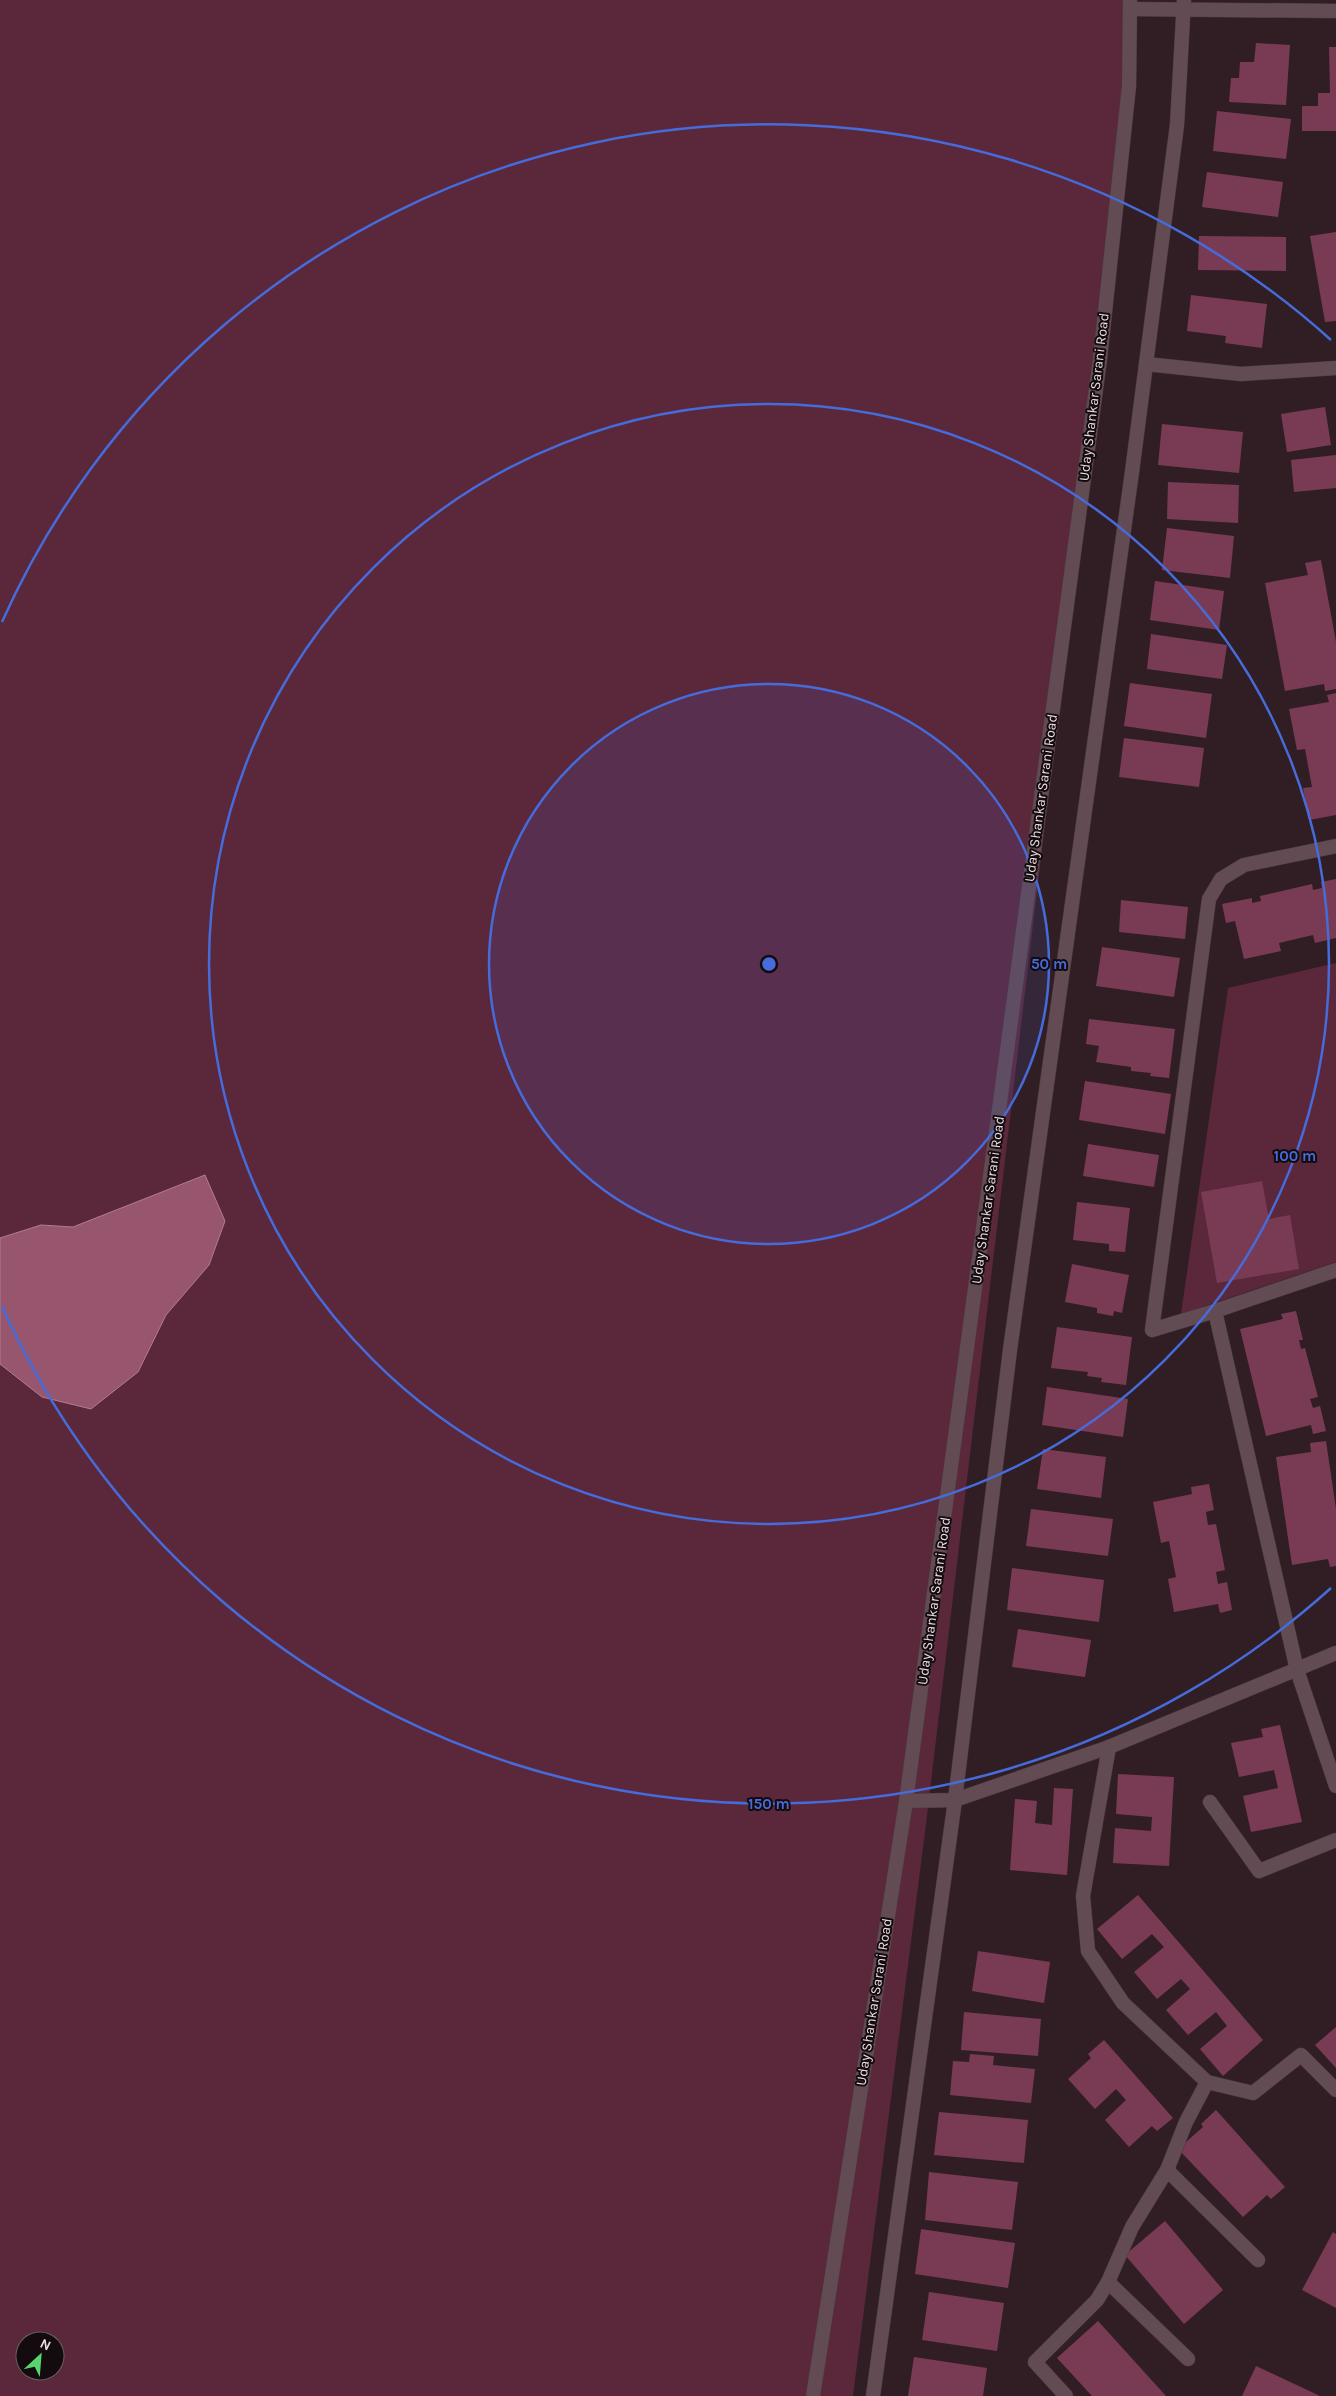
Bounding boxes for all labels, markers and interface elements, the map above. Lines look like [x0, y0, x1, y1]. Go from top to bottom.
street label: Uday Shankar Sarani Road [1075, 312, 1113, 482]
street label: Uday Shankar Sarani Road [1021, 713, 1061, 883]
centre of rings [760, 955, 778, 973]
text: 50 m [1031, 955, 1067, 973]
street label: Uday Shankar Sarani Road [968, 1115, 1008, 1285]
text: 100 m [1274, 1147, 1316, 1165]
street label: Uday Shankar Sarani Road [914, 1516, 954, 1686]
text: 150 m [748, 1795, 790, 1813]
street label: Uday Shankar Sarani Road [852, 1917, 896, 2087]
north arrow [15, 2331, 65, 2381]
text: N [37, 2335, 54, 2355]

